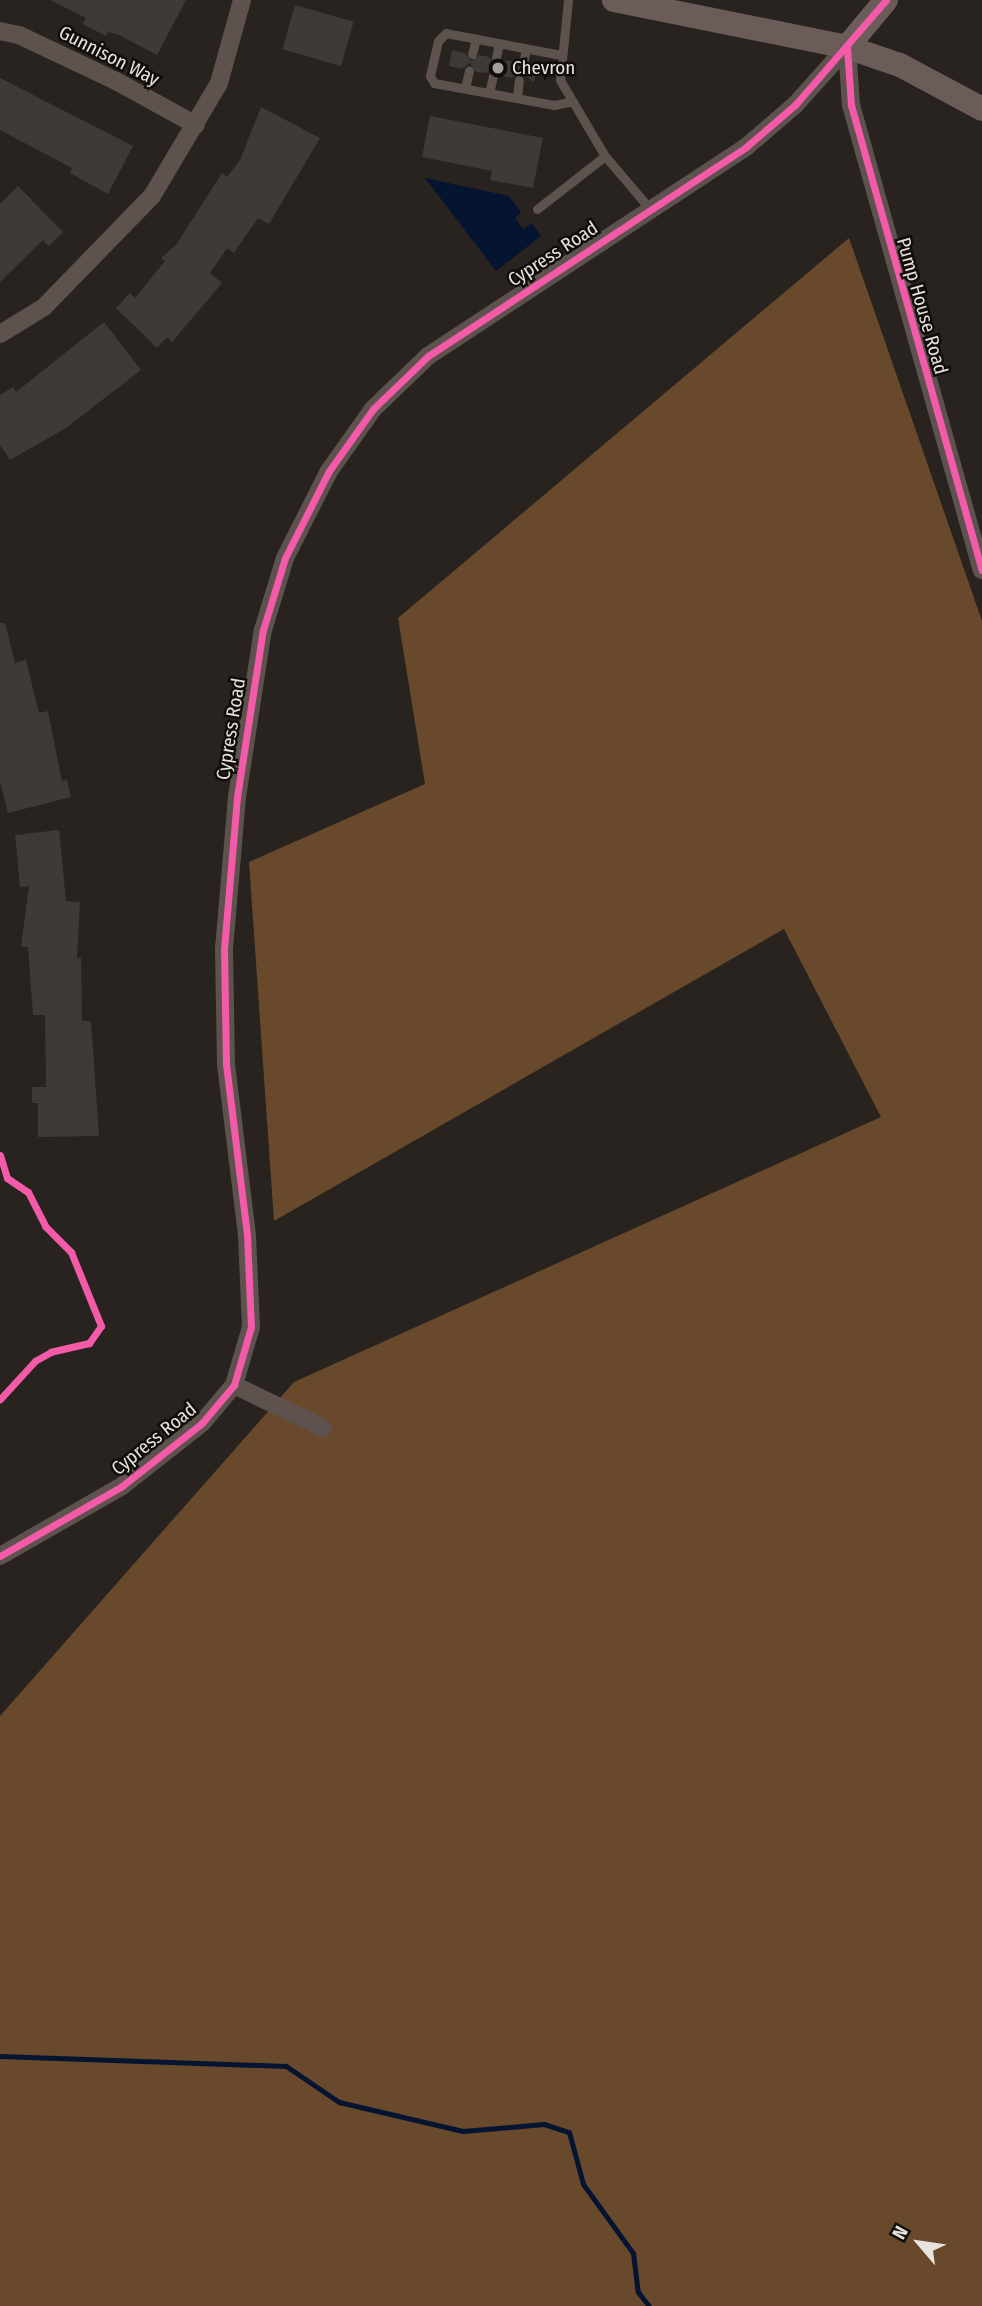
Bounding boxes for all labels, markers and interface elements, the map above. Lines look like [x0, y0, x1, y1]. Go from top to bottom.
street label: Gunnison Way [55, 21, 163, 91]
place label: Chevron [512, 57, 575, 79]
marker: Chevron [490, 60, 506, 76]
street label: Cypress Road [504, 216, 602, 292]
street label: Pump House Road [892, 235, 952, 377]
street label: Cypress Road [212, 677, 250, 781]
street label: Cypress Road [107, 1398, 201, 1480]
north arrow [884, 2208, 954, 2278]
text: N [887, 2222, 913, 2243]

